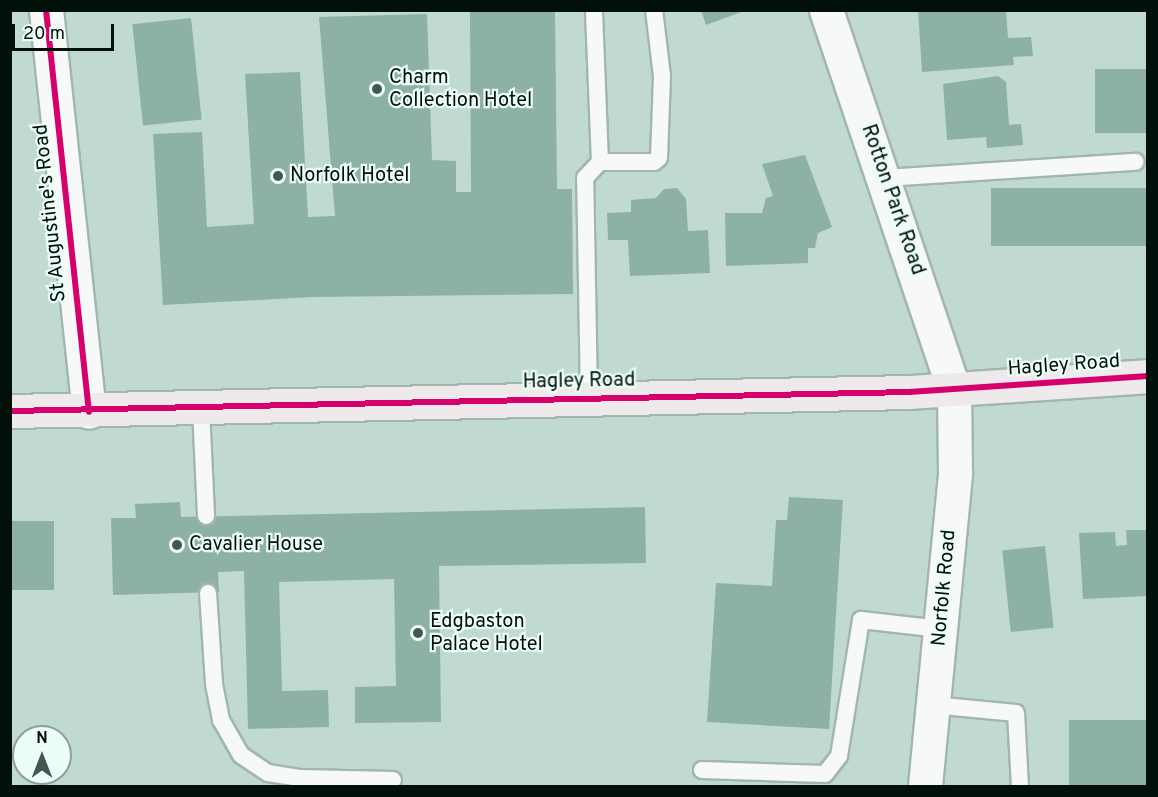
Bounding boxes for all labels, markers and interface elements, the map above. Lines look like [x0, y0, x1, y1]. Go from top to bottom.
scale bar [15, 12, 117, 50]
text: 20 m [23, 23, 65, 46]
place label: Charm Collection Hotel [389, 66, 532, 113]
marker: Charm Collection Hotel [370, 82, 384, 96]
street label: St Augustine's Road [30, 122, 72, 304]
street label: Rotton Park Road [855, 122, 929, 278]
place label: Norfolk Hotel [290, 164, 409, 188]
marker: Norfolk Hotel [271, 169, 285, 183]
street label: Hagley Road [1007, 350, 1121, 382]
street label: Hagley Road [522, 369, 636, 395]
street label: Norfolk Road [928, 528, 962, 648]
place label: Cavalier House [189, 533, 323, 557]
marker: Cavalier House [170, 538, 184, 552]
place label: Edgbaston Palace Hotel [430, 610, 543, 657]
marker: Edgbaston Palace Hotel [411, 626, 425, 640]
north arrow [12, 725, 72, 785]
text: N [36, 729, 48, 749]

